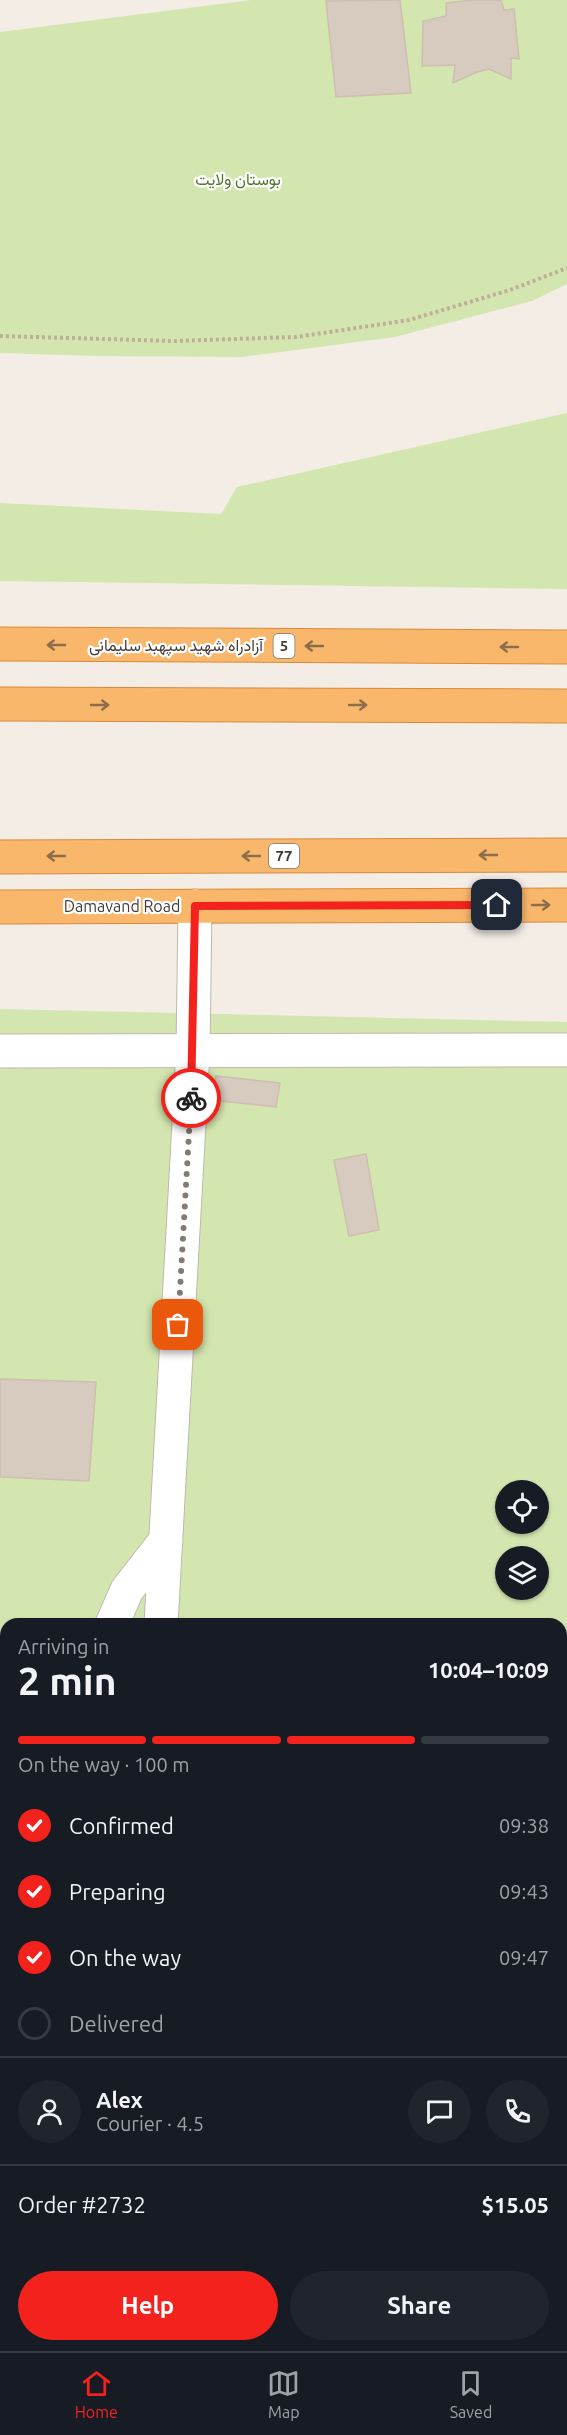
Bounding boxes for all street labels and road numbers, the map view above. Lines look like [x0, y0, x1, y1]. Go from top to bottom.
road number: 5 [274, 634, 294, 658]
street label: آزادراه شهید سپهبد سلیمانی [89, 636, 264, 657]
road number: 77 [269, 844, 299, 868]
street label: Damavand Road [64, 897, 180, 915]

